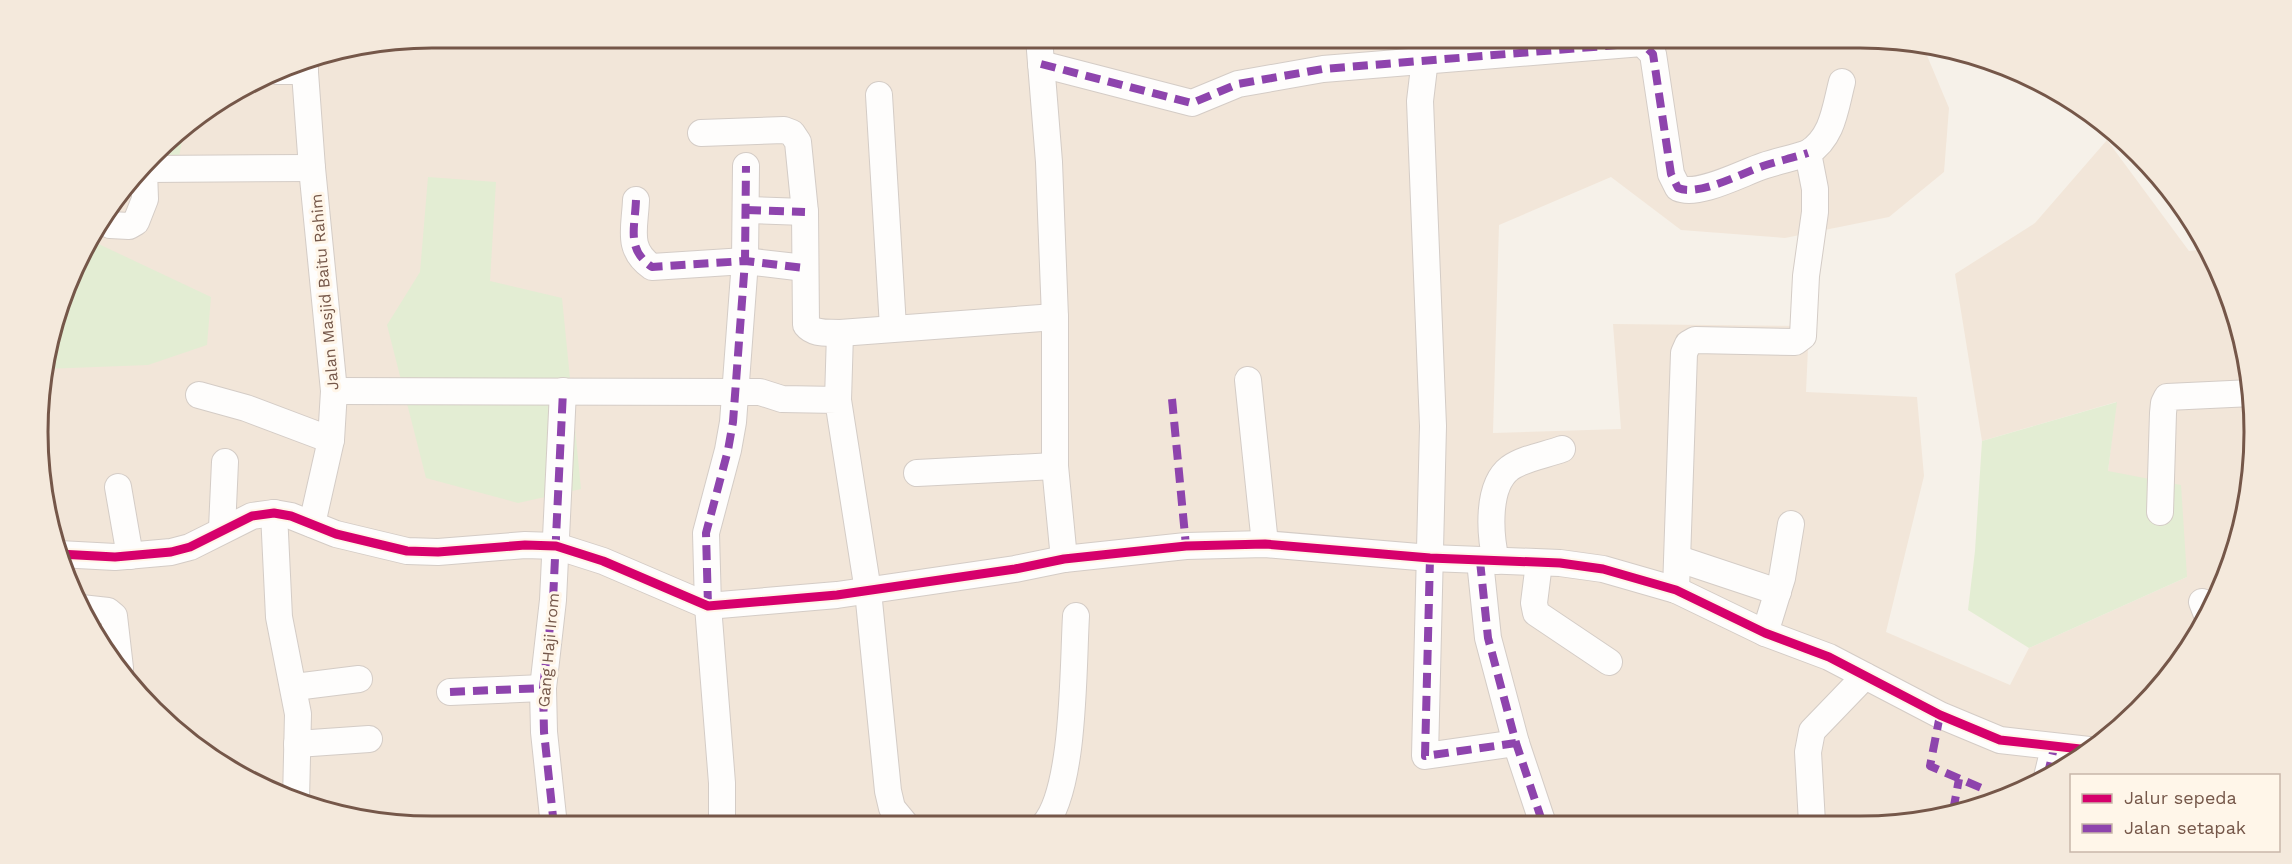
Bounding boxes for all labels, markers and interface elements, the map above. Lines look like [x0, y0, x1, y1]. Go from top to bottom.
street label: Jalan Masjid Baitu Rahim [306, 193, 343, 391]
street label: Gang Haji Irom [534, 592, 563, 708]
legend [2070, 774, 2280, 852]
text: Jalur sepeda [2124, 787, 2237, 808]
text: Jalan setapak [2124, 817, 2246, 838]

